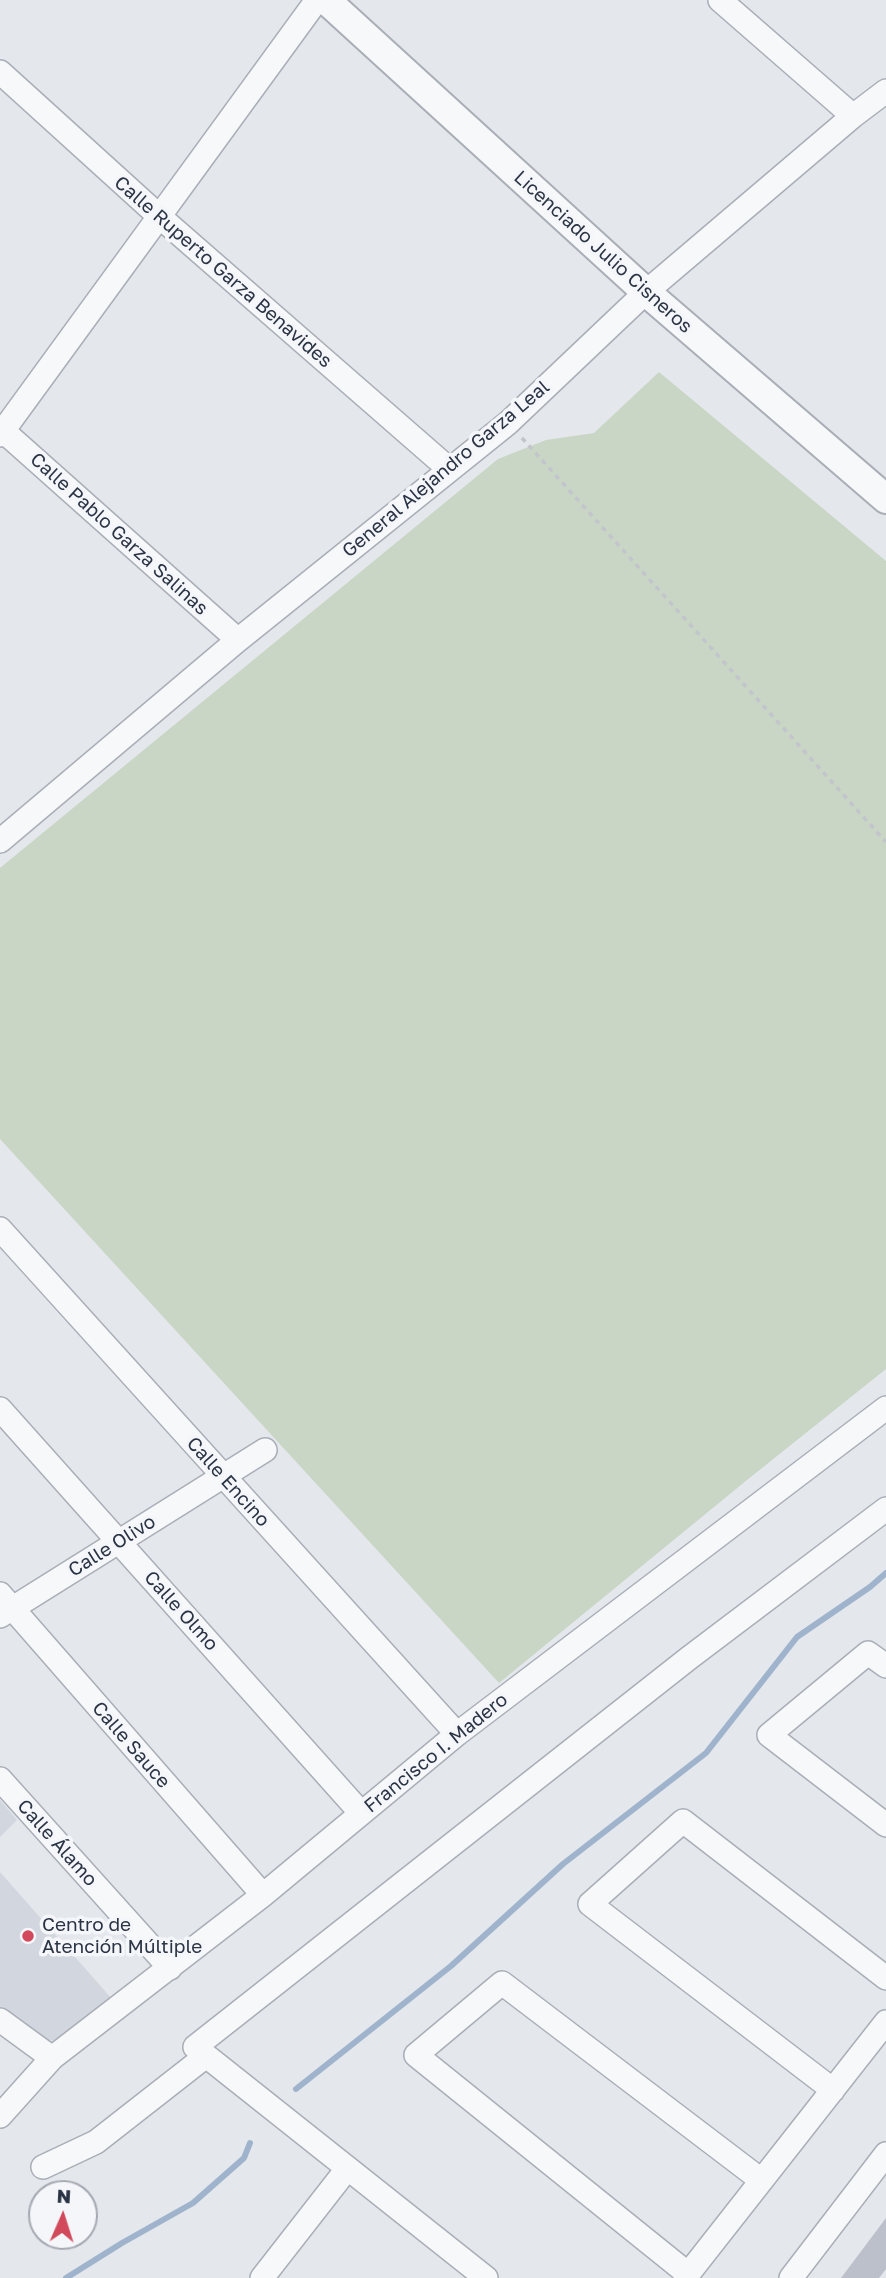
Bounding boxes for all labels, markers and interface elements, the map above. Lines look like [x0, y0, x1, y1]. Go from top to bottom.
street label: Licenciado Julio Cisneros [509, 166, 697, 338]
street label: Calle Ruperto Garza Benavides [110, 171, 336, 373]
street label: General Alejandro Garza Leal [338, 376, 554, 562]
street label: Calle Pablo Garza Salinas [25, 448, 213, 620]
street label: Calle Encino [182, 1432, 274, 1532]
street label: Calle Olivo [64, 1510, 160, 1582]
street label: Calle Olmo [139, 1566, 223, 1656]
street label: Francisco I. Madero [360, 1688, 512, 1818]
street label: Calle Sauce [87, 1697, 175, 1793]
street label: Calle Álamo [12, 1795, 102, 1891]
place label: Centro de Atención Múltiple [42, 1914, 202, 1958]
marker: Centro de Atención Múltiple [20, 1928, 36, 1944]
north arrow [28, 2180, 98, 2250]
text: N [56, 2184, 72, 2207]

